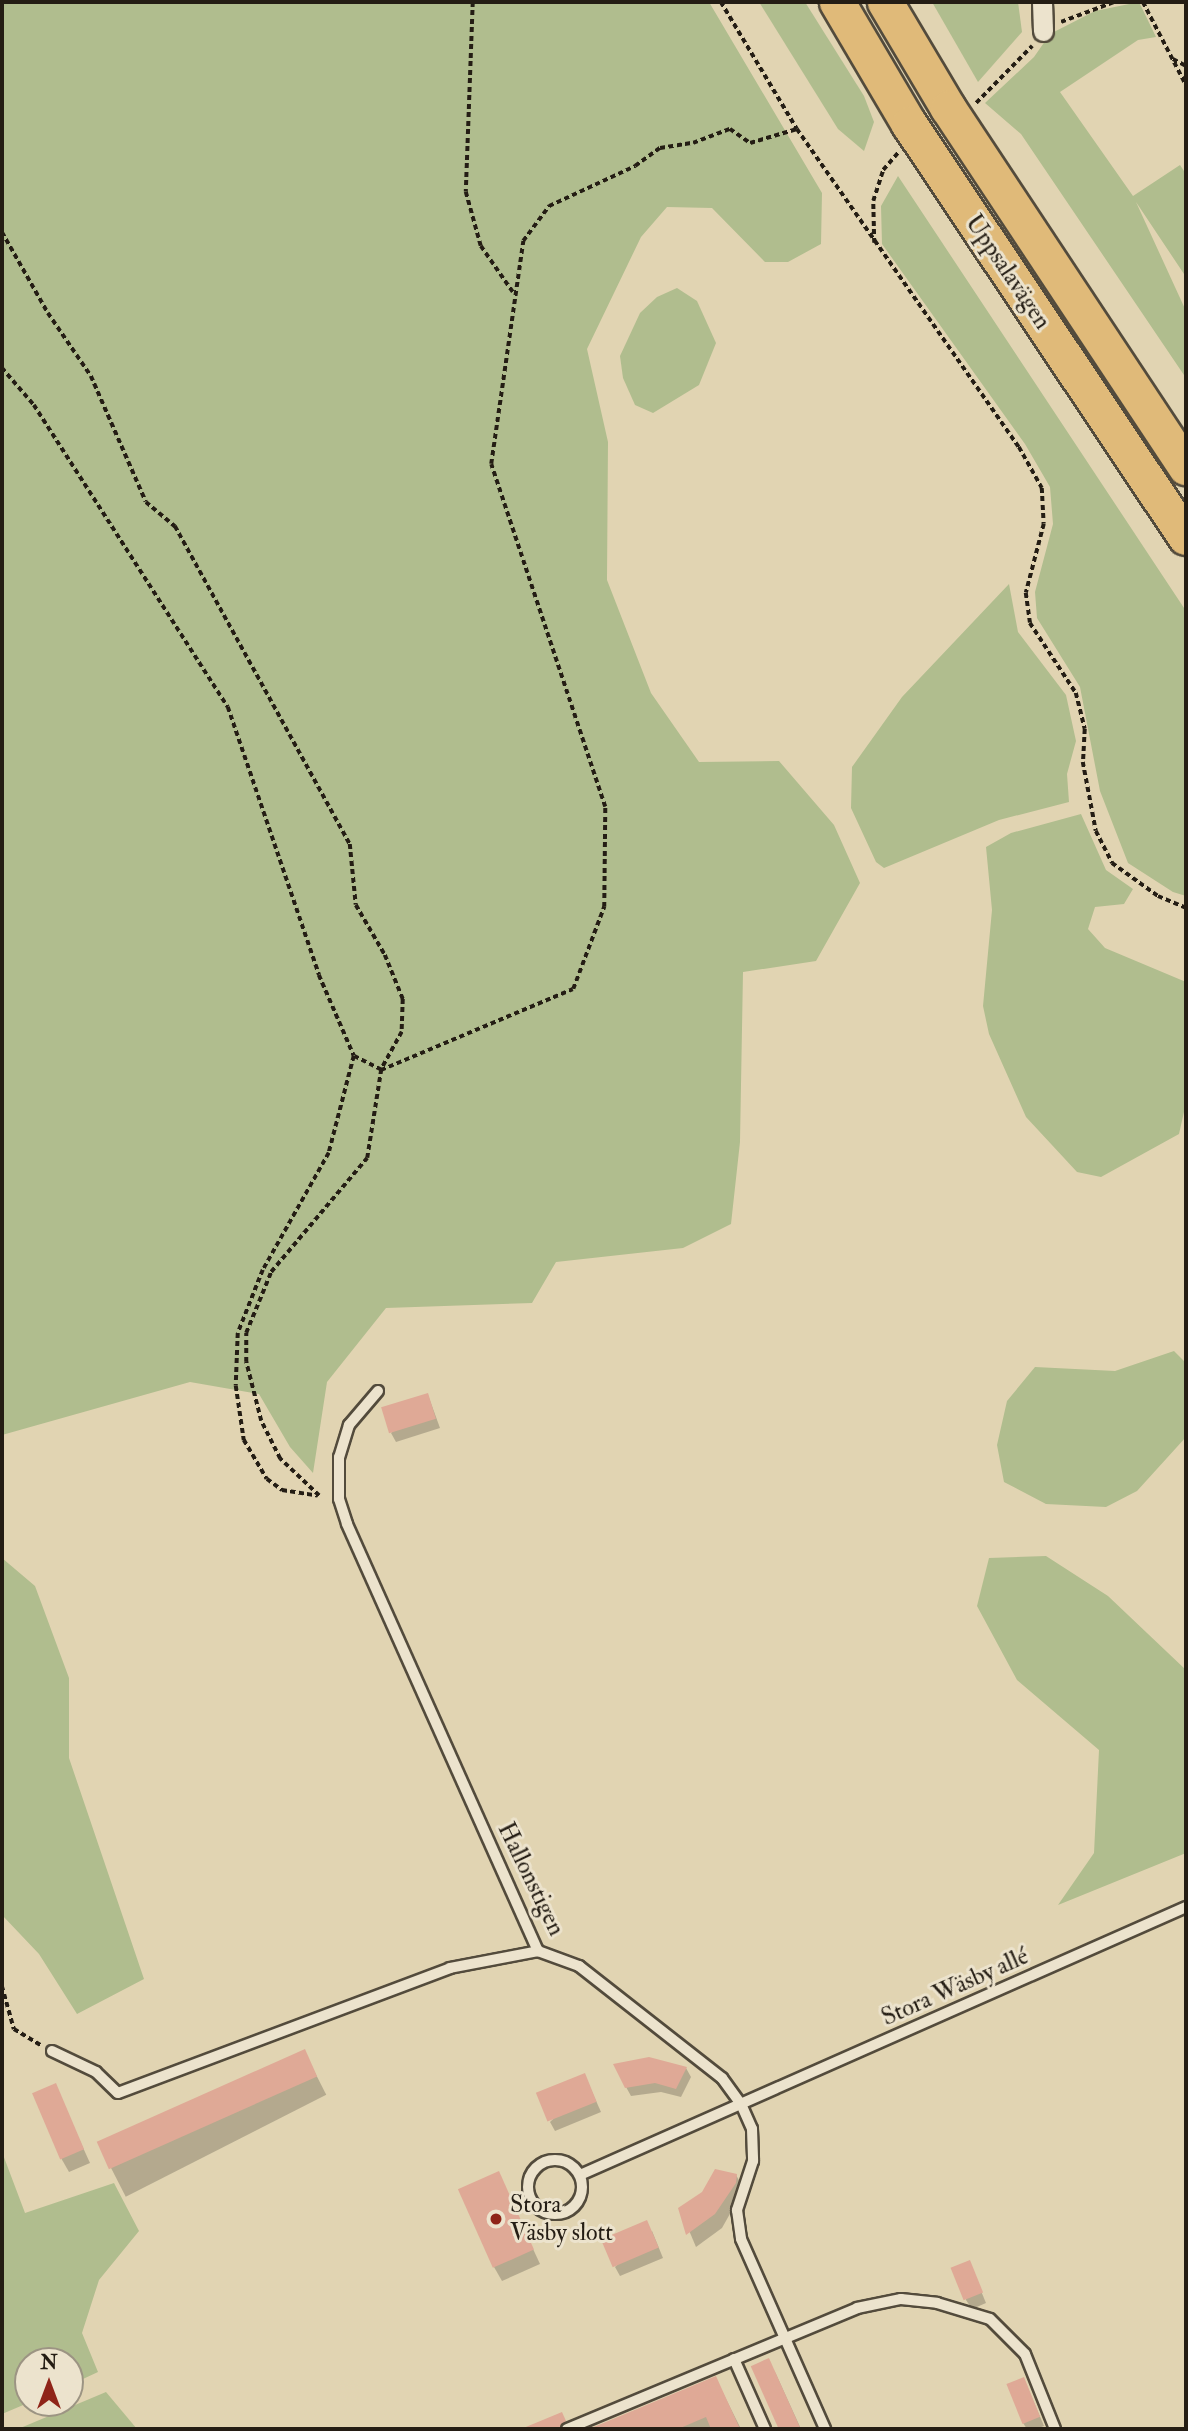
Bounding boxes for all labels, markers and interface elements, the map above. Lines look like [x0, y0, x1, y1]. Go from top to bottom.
street label: Uppsalavägen [959, 209, 1057, 335]
street label: Hallonstigen [491, 1818, 571, 1940]
street label: Stora Wäsby allé [877, 1942, 1033, 2032]
place label: Stora Väsby slott [510, 2191, 613, 2247]
marker: Stora Väsby slott [488, 2211, 504, 2227]
north arrow [14, 2347, 84, 2417]
text: N [40, 2351, 58, 2375]

